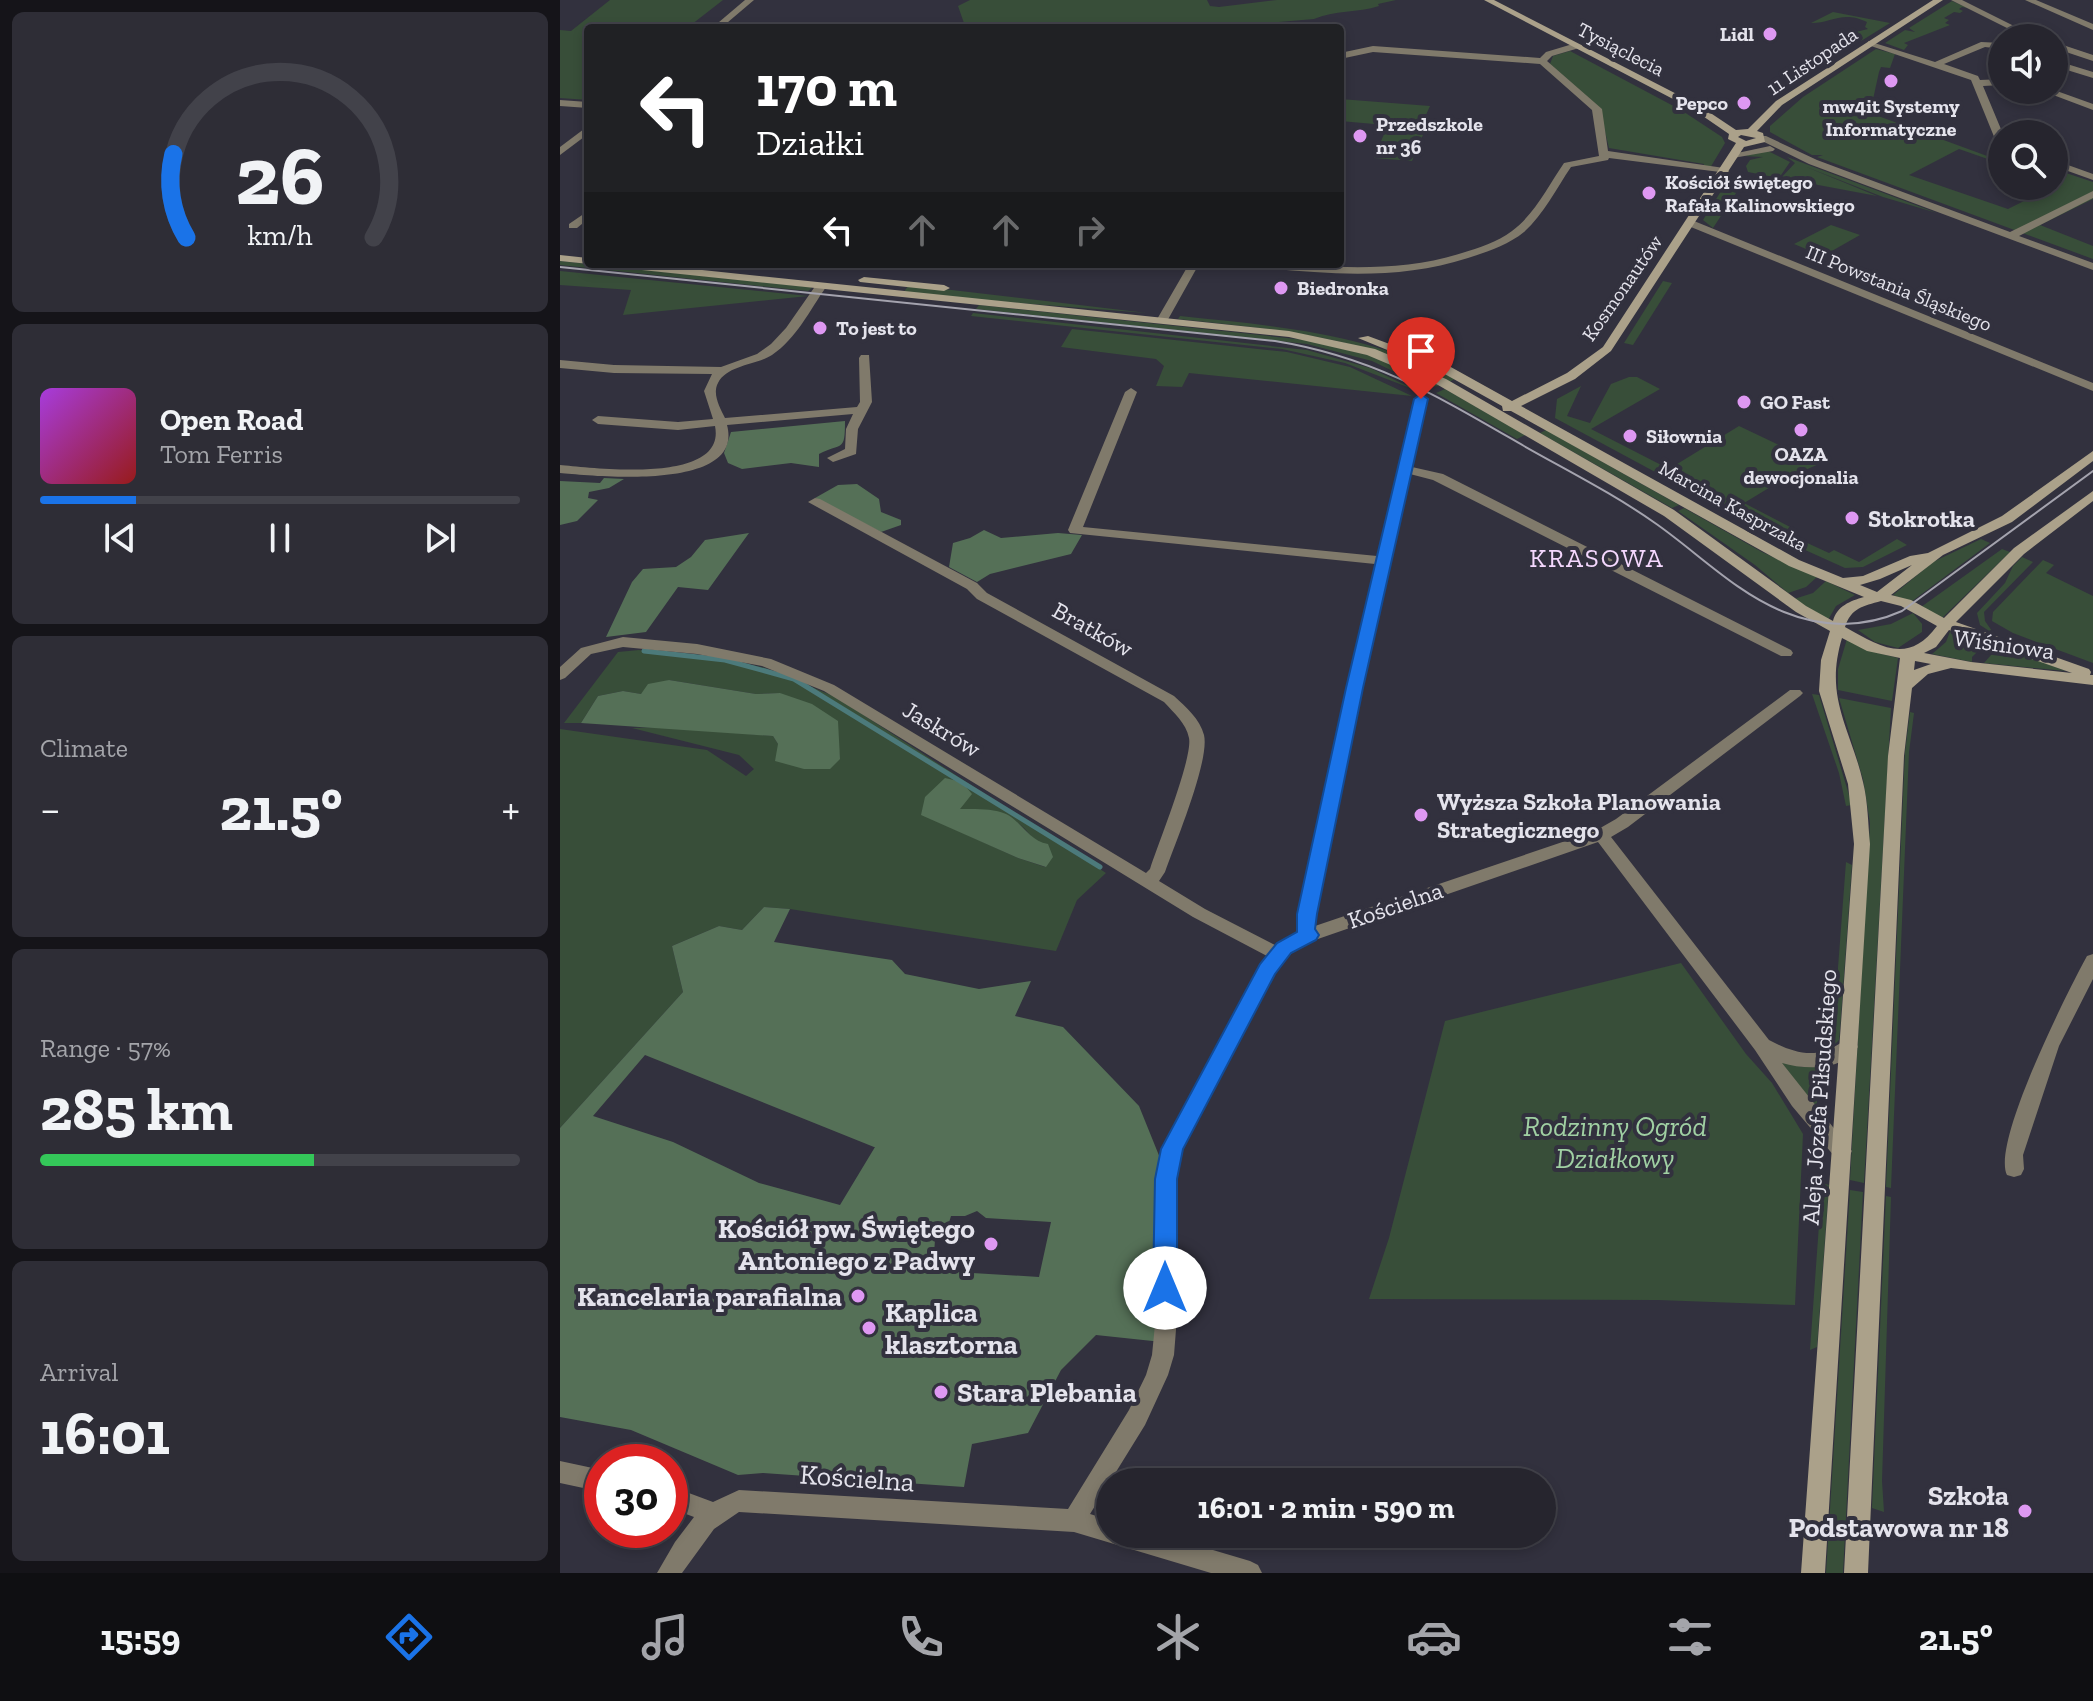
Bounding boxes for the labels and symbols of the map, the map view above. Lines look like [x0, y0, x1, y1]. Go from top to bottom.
street label: Tysiąclecia [1573, 17, 1669, 81]
place label: Lidl [1720, 22, 1754, 46]
street label: 11 Listopada [1762, 22, 1862, 100]
marker: Lidl [1761, 25, 1779, 43]
marker: mw4it Systemy Informatyczne [1882, 72, 1900, 90]
place label: Pepco [1675, 91, 1729, 115]
marker: Pepco [1735, 94, 1753, 112]
place label: mw4it Systemy Informatyczne [1822, 94, 1960, 141]
place label: Przedszkole nr 36 [1376, 112, 1483, 159]
marker: Przedszkole nr 36 [1351, 127, 1369, 145]
place label: Kościół świętego Rafała Kalinowskiego [1665, 170, 1855, 217]
marker: Kościół świętego Rafała Kalinowskiego [1640, 184, 1658, 202]
street label: Kosmonautów [1577, 230, 1668, 346]
street label: III Powstania Śląskiego [1803, 240, 1995, 336]
place label: Biedronka [1297, 276, 1389, 300]
marker: Biedronka [1272, 279, 1290, 297]
place label: To jest to [836, 316, 917, 340]
pin [1387, 317, 1455, 399]
marker: To jest to [811, 319, 829, 337]
place label: GO Fast [1760, 390, 1831, 414]
marker: GO Fast [1735, 393, 1753, 411]
marker: OAZA dewocjonalia [1792, 421, 1810, 439]
place label: Siłownia [1646, 424, 1722, 448]
marker: Siłownia [1621, 427, 1639, 445]
place label: OAZA dewocjonalia [1743, 442, 1859, 489]
street label: Marcina Kasprzaka [1655, 455, 1812, 557]
place label: Stokrotka [1868, 504, 1975, 533]
marker: Stokrotka [1843, 509, 1861, 527]
district label: KRASOWA [1529, 542, 1665, 574]
street label: Bratków [1048, 595, 1139, 663]
street label: Wiśniowa [1952, 623, 2057, 665]
street label: Jaskrów [898, 695, 987, 764]
place label: Wyższa Szkoła Planowania Strategicznego [1437, 787, 1721, 844]
marker: Wyższa Szkoła Planowania Strategicznego [1412, 806, 1430, 824]
street label: Kościelna [1344, 875, 1447, 935]
street label: Aleja Józefa Piłsudskiego [1796, 968, 1842, 1226]
park label: Rodzinny Ogród Działkowy [1523, 1110, 1707, 1175]
place label: Kościół pw. Świętego Antoniego z Padwy [718, 1212, 975, 1277]
marker: Kościół pw. Świętego Antoniego z Padwy [982, 1235, 1000, 1253]
position arrow [1123, 1246, 1207, 1330]
place label: Kancelaria parafialna [577, 1280, 842, 1313]
marker: Kancelaria parafialna [849, 1287, 867, 1305]
place label: Kaplica klasztorna [885, 1296, 1018, 1361]
marker: Kaplica klasztorna [860, 1319, 878, 1337]
place label: Stara Plebania [957, 1376, 1137, 1409]
marker: Stara Plebania [932, 1383, 950, 1401]
speed limit sign: 30 [584, 1444, 688, 1548]
street label: Kościelna [798, 1458, 916, 1499]
place label: Szkoła Podstawowa nr 18 [1788, 1479, 2009, 1544]
marker: Szkoła Podstawowa nr 18 [2016, 1502, 2034, 1520]

